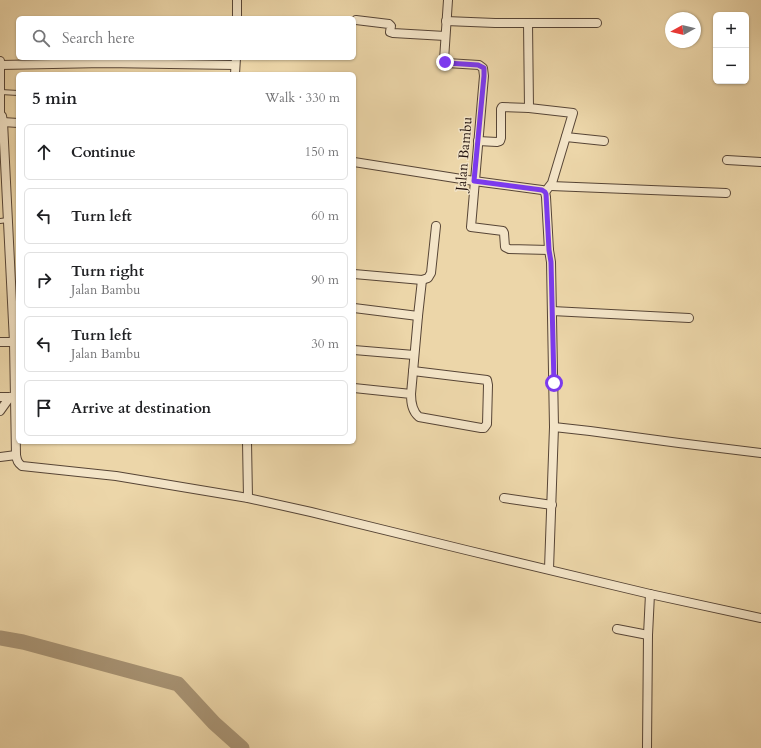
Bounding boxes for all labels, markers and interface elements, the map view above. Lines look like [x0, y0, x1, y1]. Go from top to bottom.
north arrow [665, 12, 701, 48]
map controls [713, 12, 749, 84]
button: + [713, 12, 749, 48]
search box [16, 16, 356, 60]
icon: search [30, 27, 52, 49]
text: Search here [62, 28, 135, 48]
button: − [713, 48, 749, 84]
route end [436, 53, 454, 71]
text: 5 min [32, 87, 77, 110]
text: Walk · 330 m [265, 89, 340, 107]
street label: Jalan Bambu [451, 116, 477, 194]
icon: ahead [33, 141, 55, 163]
text: Continue [71, 142, 136, 162]
text: 150 m [305, 143, 339, 161]
icon: left [33, 205, 55, 227]
text: Turn left [71, 206, 132, 226]
text: 60 m [311, 207, 339, 225]
text: Turn right [71, 261, 144, 281]
icon: right [33, 269, 55, 291]
text: 90 m [311, 271, 339, 289]
text: Jalan Bambu [71, 281, 140, 299]
text: Turn left [71, 325, 132, 345]
icon: left [33, 333, 55, 355]
text: 30 m [311, 335, 339, 353]
text: Jalan Bambu [71, 345, 140, 363]
route start [545, 374, 563, 392]
icon: arrive [33, 397, 55, 419]
text: Arrive at destination [71, 398, 211, 418]

